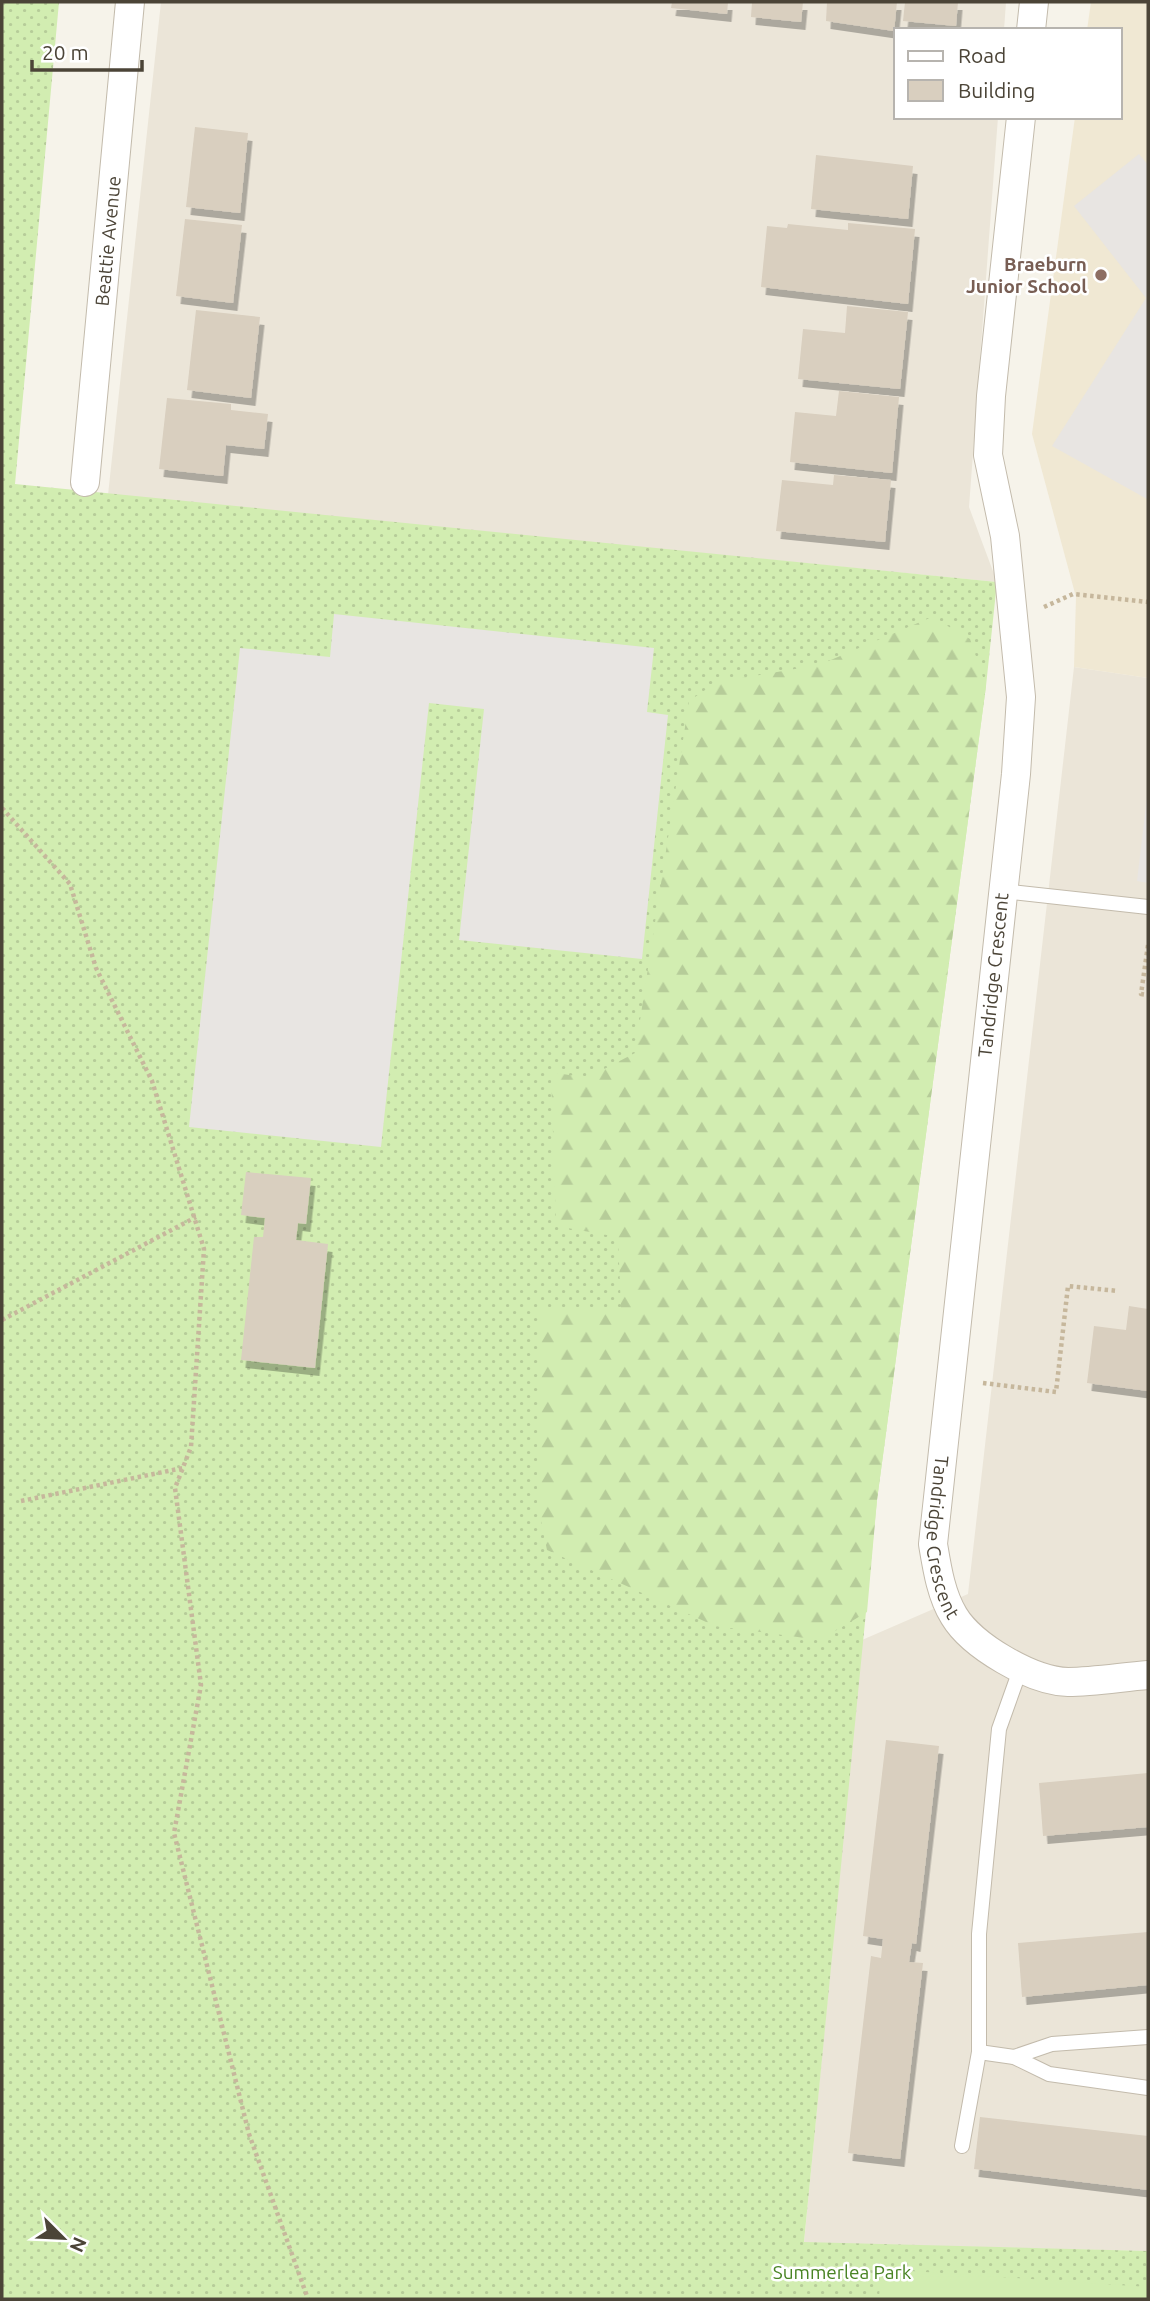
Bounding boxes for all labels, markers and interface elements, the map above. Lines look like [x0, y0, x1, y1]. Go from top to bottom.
scale bar [32, 28, 142, 72]
legend [894, 28, 1122, 119]
text: 20 m [42, 40, 89, 64]
text: Road [958, 43, 1006, 67]
text: Building [958, 78, 1035, 102]
street label: Beattie Avenue [91, 175, 125, 307]
place label: Braeburn Junior School [966, 253, 1087, 297]
marker: Braeburn Junior School [1093, 267, 1109, 283]
street label: Tandridge Crescent [973, 891, 1013, 1058]
street label: Tandridge Crescent [922, 1455, 964, 1623]
north arrow [28, 2203, 98, 2273]
text: N [66, 2234, 91, 2256]
park label: Summerlea Park [773, 2261, 912, 2283]

